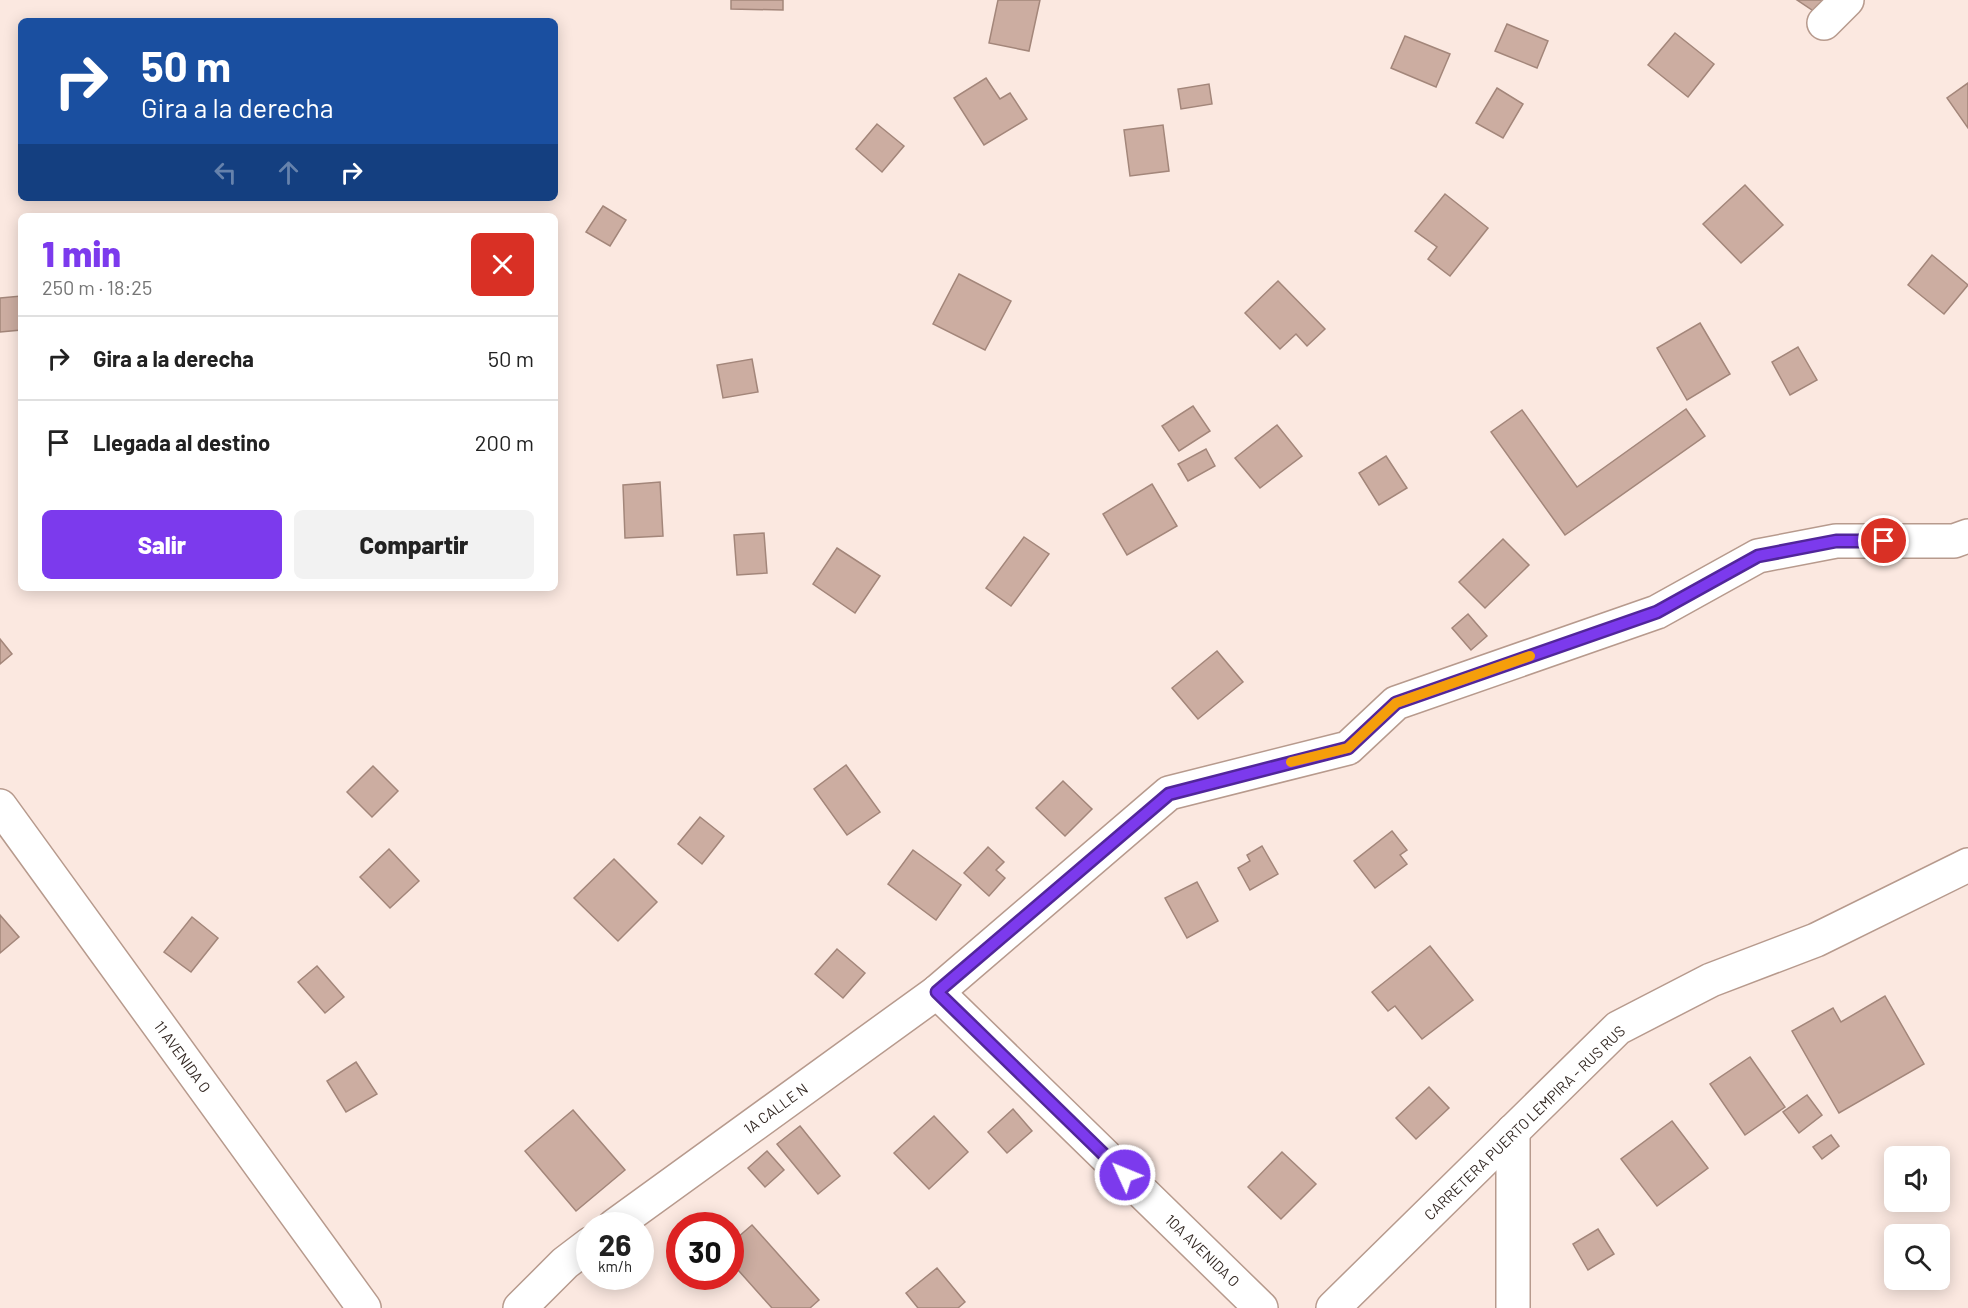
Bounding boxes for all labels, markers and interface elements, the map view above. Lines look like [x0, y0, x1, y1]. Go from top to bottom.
text: 50 m [141, 40, 231, 90]
icon: right [42, 42, 120, 120]
text: Gira a la derecha [141, 91, 334, 123]
icon: left [209, 156, 242, 189]
icon: ahead [272, 156, 305, 189]
icon: right [335, 156, 368, 189]
text: 1 min [42, 231, 121, 274]
button: close [471, 233, 534, 296]
text: 250 m · 18:25 [42, 275, 152, 299]
icon: right [42, 342, 75, 375]
text: Gira a la derecha [93, 345, 254, 371]
text: 50 m [488, 345, 534, 371]
icon: arrive [42, 426, 75, 459]
text: Llegada al destino [93, 429, 270, 455]
text: 200 m [475, 429, 534, 455]
button: Salir [42, 510, 282, 579]
button: Compartir [294, 510, 534, 579]
pin [1858, 515, 1909, 566]
icon: arrive [1867, 524, 1900, 557]
street label: 11 AVENIDA O [151, 1017, 215, 1096]
street label: CARRETERA PUERTO LEMPIRA - RUS RUS [1420, 1021, 1628, 1223]
street label: 1A CALLE N [740, 1079, 811, 1137]
position arrow [1093, 1143, 1157, 1207]
map controls [1884, 1146, 1950, 1290]
button: sound [1884, 1146, 1950, 1212]
street label: 10A AVENIDA O [1162, 1210, 1244, 1290]
speed limit sign: 30 [666, 1212, 744, 1290]
button: search [1884, 1224, 1950, 1290]
text: 26 [599, 1226, 631, 1262]
text: km/h [598, 1257, 632, 1275]

